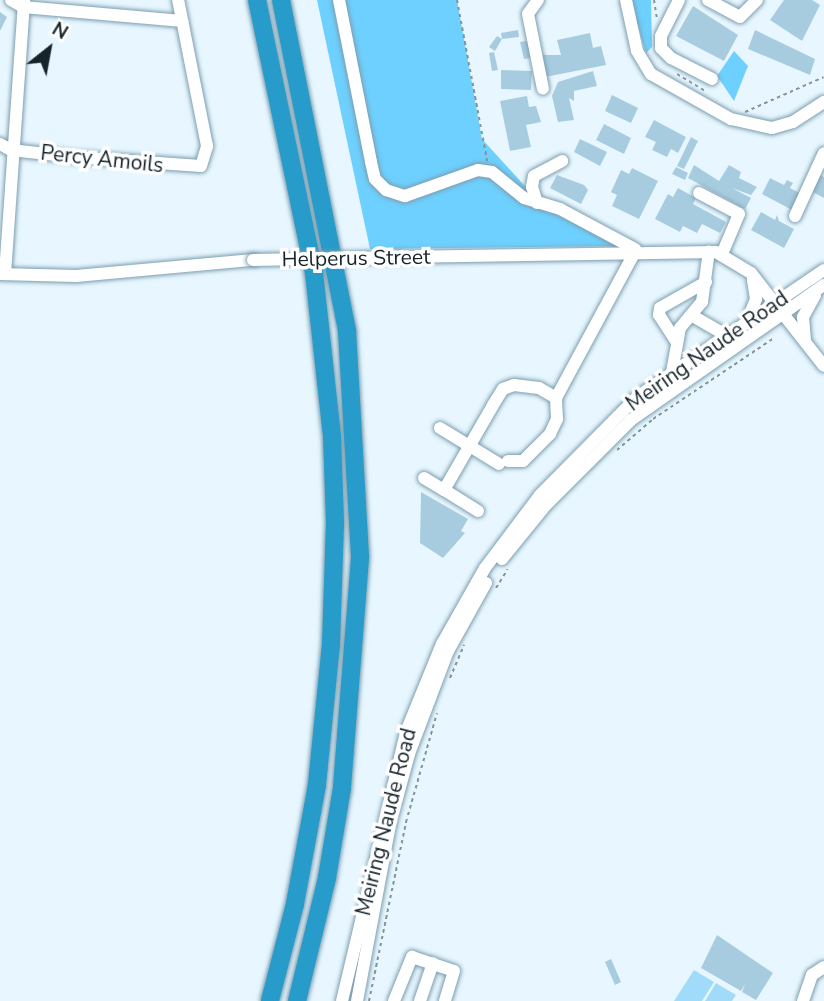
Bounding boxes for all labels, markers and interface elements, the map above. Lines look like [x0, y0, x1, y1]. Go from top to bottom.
north arrow [14, 14, 84, 84]
text: N [47, 16, 73, 46]
street label: Percy Amoils [39, 140, 165, 178]
street label: Helperus Street [281, 244, 431, 272]
street label: Meiring Naude Road [621, 286, 793, 416]
street label: Meiring Naude Road [351, 726, 421, 918]

